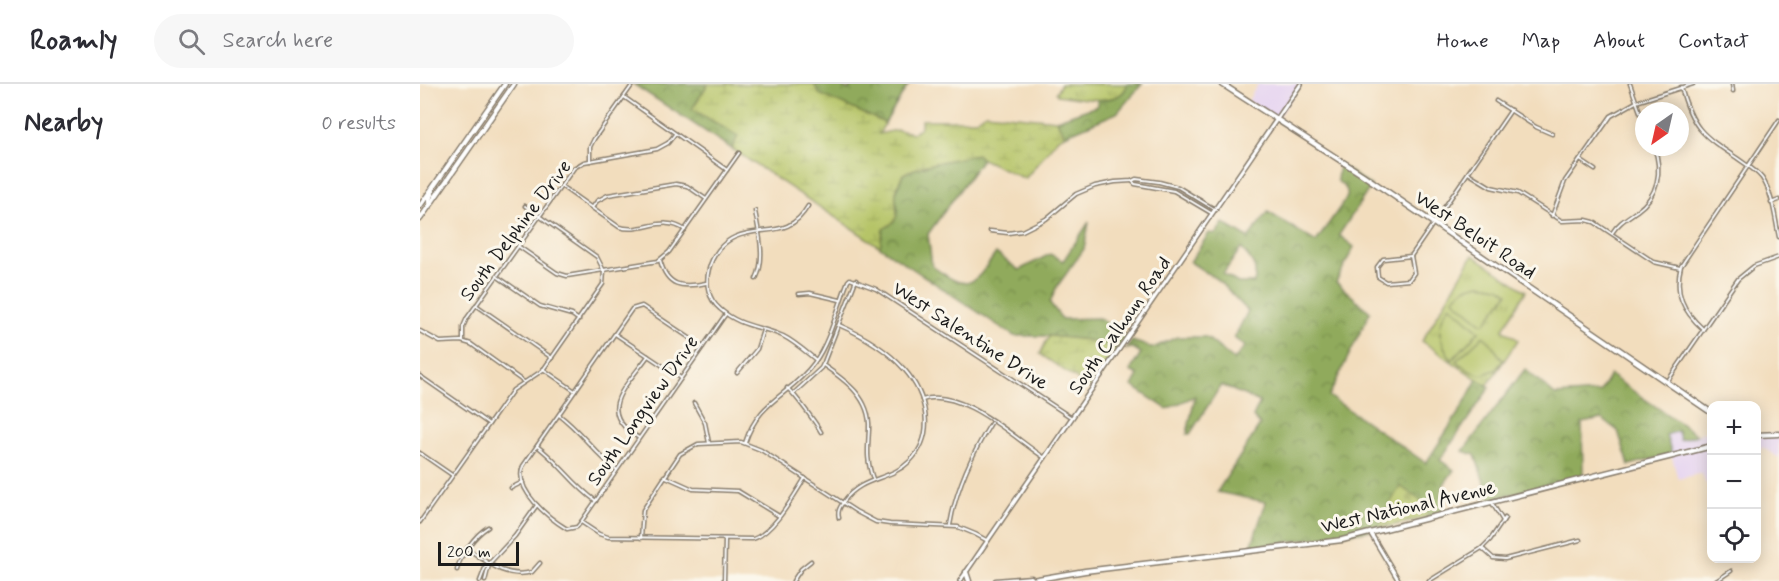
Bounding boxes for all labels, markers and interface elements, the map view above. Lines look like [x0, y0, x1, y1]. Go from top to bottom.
search box [154, 14, 574, 68]
text: Roamly [30, 23, 118, 60]
icon: search [175, 25, 208, 58]
text: Search here [223, 27, 333, 55]
text: Home [1437, 27, 1489, 55]
text: Map [1522, 27, 1560, 55]
text: About [1593, 27, 1645, 55]
text: Contact [1678, 27, 1749, 55]
north arrow [1635, 102, 1689, 156]
text: Nearby [24, 106, 103, 140]
text: 0 results [322, 110, 396, 137]
street label: South Delphine Drive [454, 155, 578, 307]
street label: West Beloit Road [1409, 185, 1541, 286]
street label: South Calhoun Road [1062, 251, 1178, 400]
street label: West Salentine Drive [887, 276, 1054, 397]
street label: South Longview Drive [581, 330, 706, 492]
map controls [1707, 401, 1761, 563]
button: + [1707, 401, 1761, 455]
button: − [1707, 455, 1761, 509]
street label: West National Avenue [1318, 474, 1498, 541]
button: locate [1707, 509, 1761, 563]
scale bar [438, 539, 519, 566]
text: 200 m [447, 542, 491, 563]

